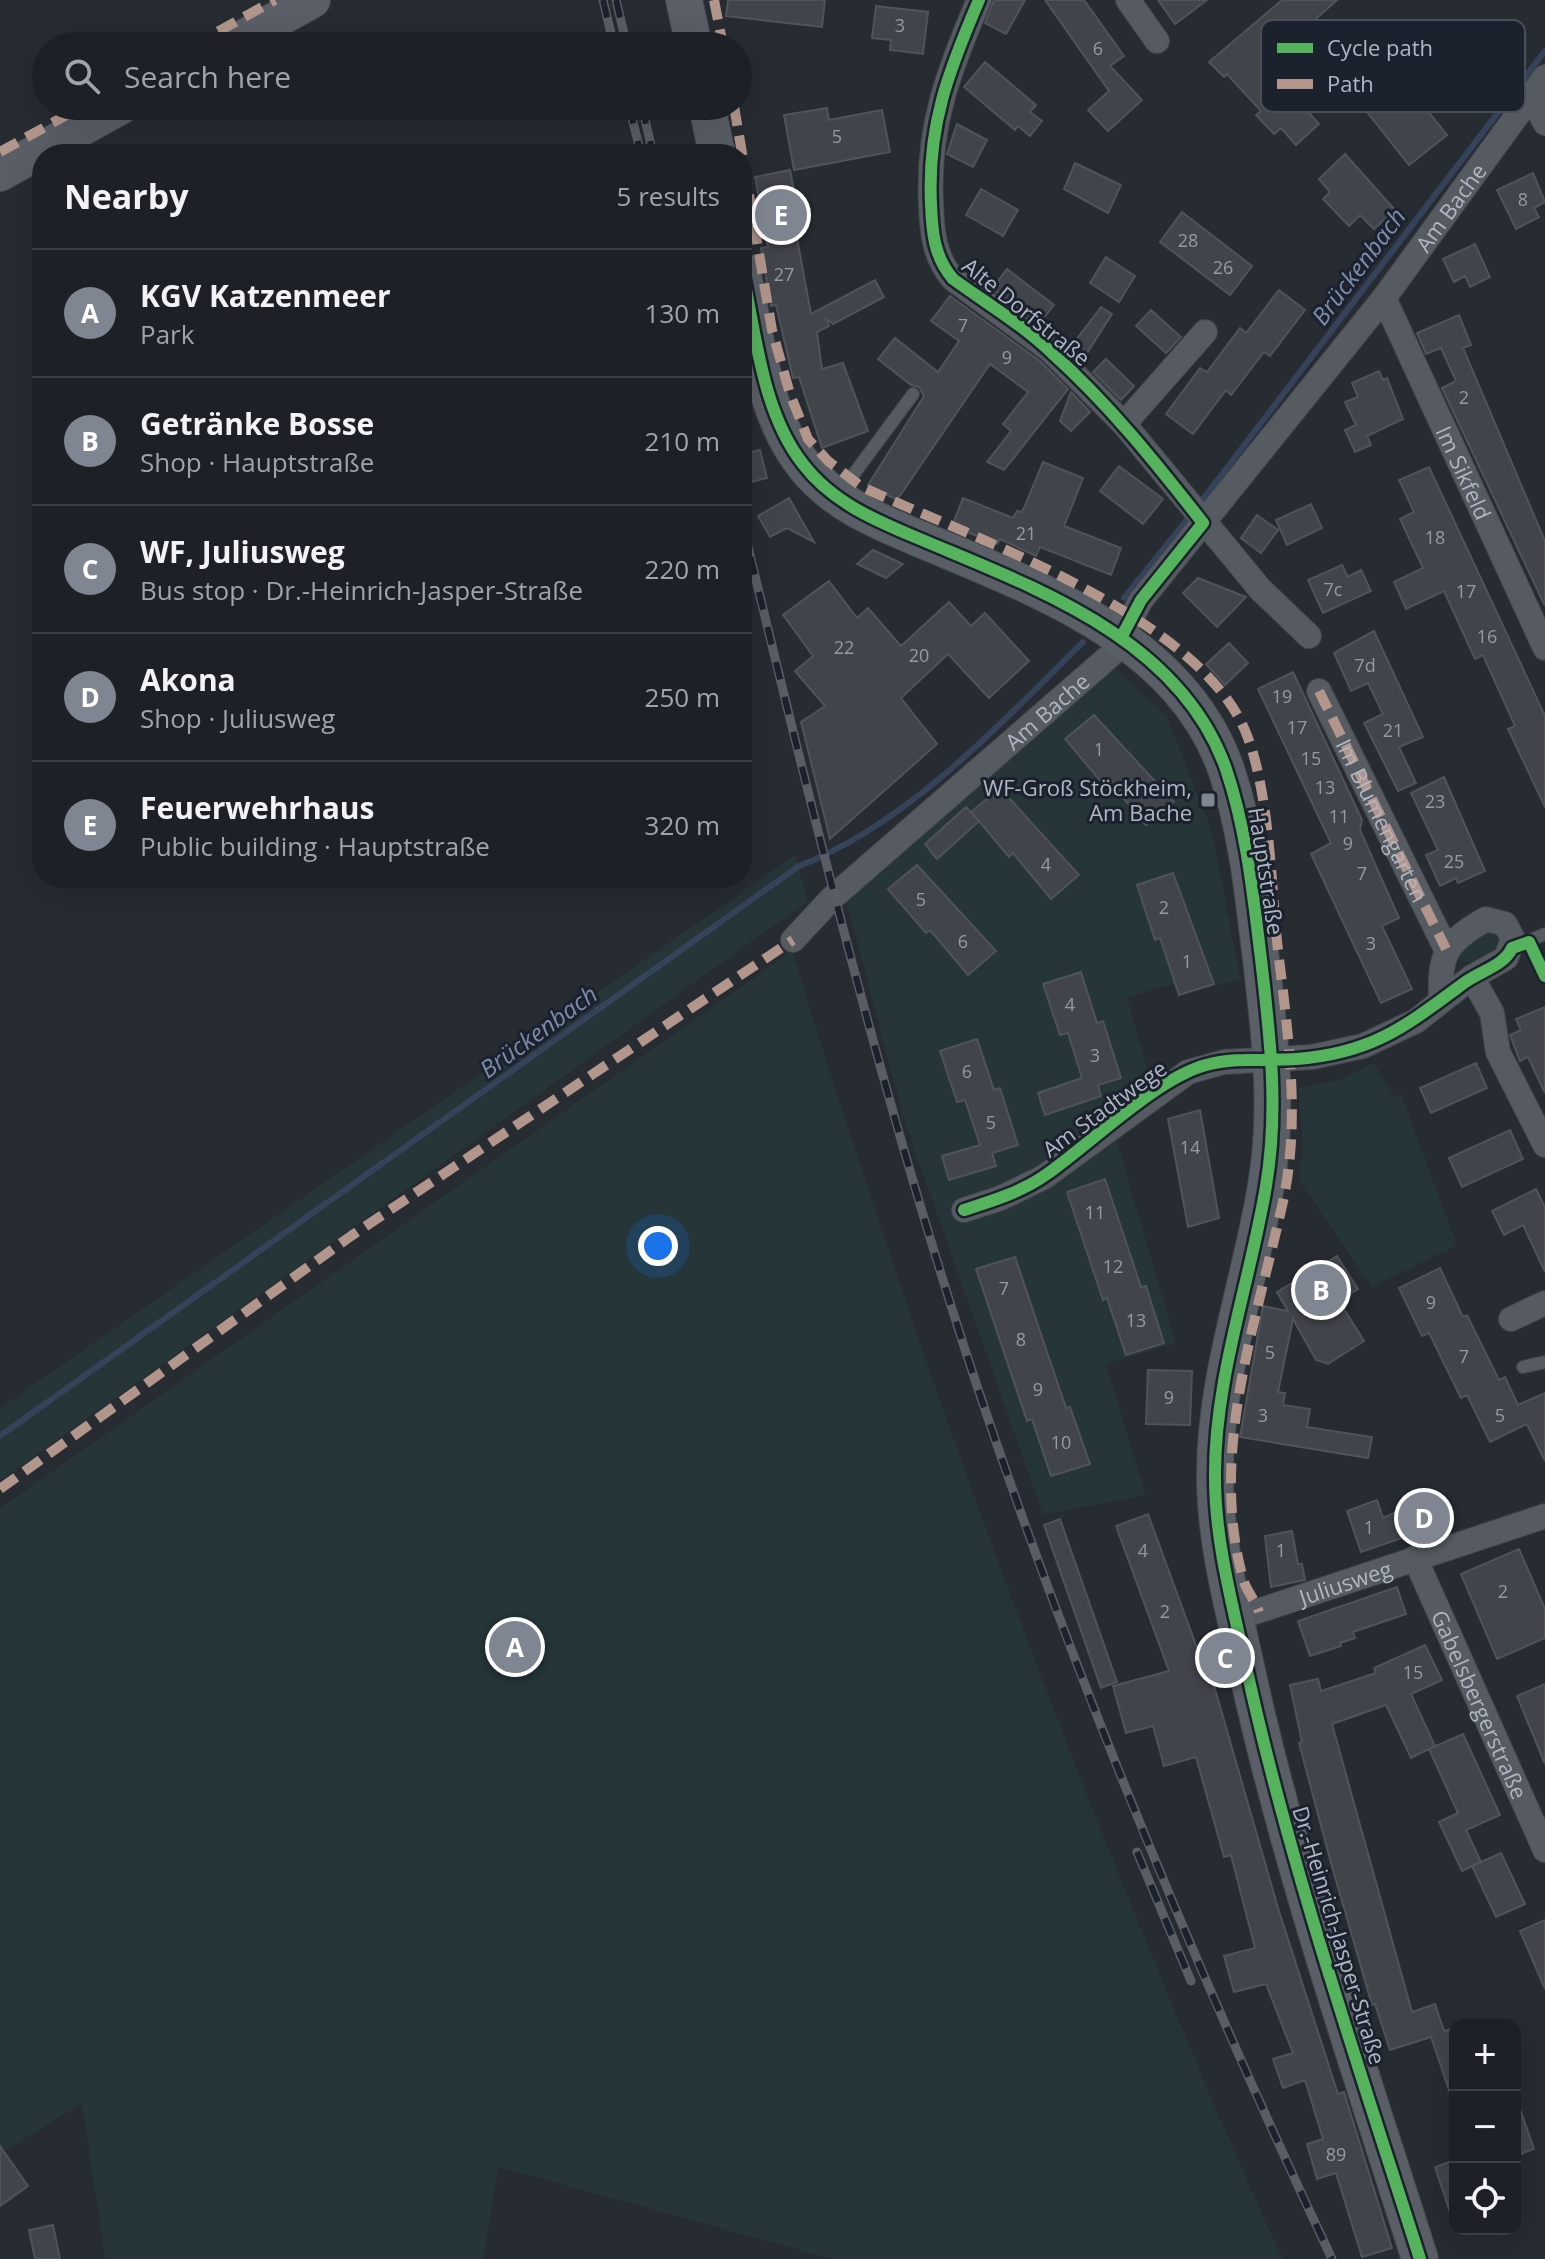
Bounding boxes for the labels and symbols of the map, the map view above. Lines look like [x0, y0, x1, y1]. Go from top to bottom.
house number: 3 [895, 13, 905, 37]
legend [1261, 20, 1525, 112]
text: Cycle path [1327, 32, 1433, 62]
house number: 6 [1093, 36, 1103, 60]
text: Path [1327, 68, 1374, 98]
house number: 5 [832, 124, 842, 148]
street label: Am Bache [1408, 157, 1493, 258]
pin: E [755, 185, 807, 245]
house number: 8 [1518, 187, 1528, 211]
water label: Brückenbach [1303, 201, 1413, 331]
house number: 28 [1178, 228, 1198, 252]
street label: Alte Dorfstraße [957, 250, 1097, 372]
house number: 26 [1213, 255, 1233, 279]
house number: 27 [774, 262, 794, 286]
house number: 7 [958, 313, 968, 337]
house number: 9 [1002, 345, 1012, 369]
house number: 2 [1459, 385, 1469, 409]
street label: Im Sikfeld [1430, 421, 1499, 524]
house number: 21 [1016, 521, 1036, 545]
house number: 18 [1425, 525, 1445, 549]
house number: 7c [1324, 577, 1343, 601]
house number: 17 [1456, 579, 1476, 603]
house number: 16 [1477, 624, 1497, 648]
house number: 22 [834, 635, 854, 659]
house number: 20 [909, 643, 929, 667]
house number: 7d [1354, 653, 1376, 677]
street label: Am Bache [998, 666, 1095, 756]
house number: 19 [1272, 684, 1292, 708]
house number: 17 [1287, 715, 1307, 739]
house number: 21 [1383, 718, 1403, 742]
street label: Im Blumengarten [1330, 733, 1436, 907]
house number: 1 [1094, 737, 1104, 761]
house number: 15 [1301, 746, 1321, 770]
place label: WF-Groß Stöckheim, Am Bache [983, 772, 1192, 827]
house number: 13 [1315, 775, 1335, 799]
house number: 23 [1425, 789, 1445, 813]
marker: WF-Groß Stöckheim, Am Bache [1199, 791, 1217, 809]
house number: 11 [1329, 804, 1349, 828]
street label: Hauptstraße [1242, 805, 1292, 937]
house number: 9 [1343, 831, 1353, 855]
house number: 25 [1444, 849, 1464, 873]
house number: 4 [1041, 852, 1051, 876]
house number: 7 [1357, 861, 1367, 885]
house number: 5 [916, 887, 926, 911]
house number: 2 [1159, 895, 1169, 919]
house number: 6 [958, 929, 968, 953]
house number: 3 [1366, 931, 1376, 955]
house number: 1 [1182, 949, 1192, 973]
water label: Brückenbach [472, 977, 604, 1085]
house number: 4 [1065, 992, 1075, 1016]
house number: 3 [1090, 1043, 1100, 1067]
street label: Am Stadtwege [1036, 1053, 1172, 1163]
house number: 6 [962, 1059, 972, 1083]
house number: 5 [986, 1110, 996, 1134]
house number: 14 [1180, 1135, 1200, 1159]
house number: 11 [1085, 1200, 1105, 1224]
your location [638, 1226, 678, 1266]
house number: 12 [1103, 1254, 1123, 1278]
pin: B [1295, 1260, 1347, 1320]
house number: 7 [999, 1276, 1009, 1300]
house number: 9 [1426, 1290, 1436, 1314]
house number: 13 [1126, 1308, 1146, 1332]
house number: 8 [1016, 1327, 1026, 1351]
house number: 5 [1265, 1340, 1275, 1364]
house number: 7 [1459, 1344, 1469, 1368]
house number: 9 [1033, 1377, 1043, 1401]
house number: 9 [1164, 1385, 1174, 1409]
house number: 3 [1258, 1403, 1268, 1427]
house number: 5 [1495, 1403, 1505, 1427]
house number: 10 [1051, 1430, 1071, 1454]
pin: D [1398, 1488, 1450, 1548]
house number: 1 [1364, 1515, 1374, 1539]
house number: 4 [1138, 1538, 1148, 1562]
house number: 1 [1276, 1538, 1286, 1562]
street label: Juliusweg [1293, 1553, 1396, 1612]
house number: 2 [1498, 1579, 1508, 1603]
house number: 2 [1160, 1599, 1170, 1623]
street label: Gabelsbergerstraße [1425, 1605, 1535, 1803]
pin: A [489, 1617, 541, 1677]
pin: C [1199, 1628, 1251, 1688]
house number: 15 [1403, 1660, 1423, 1684]
street label: Dr.-Heinrich-Jasper-Straße [1286, 1802, 1394, 2068]
house number: 89 [1326, 2142, 1346, 2166]

